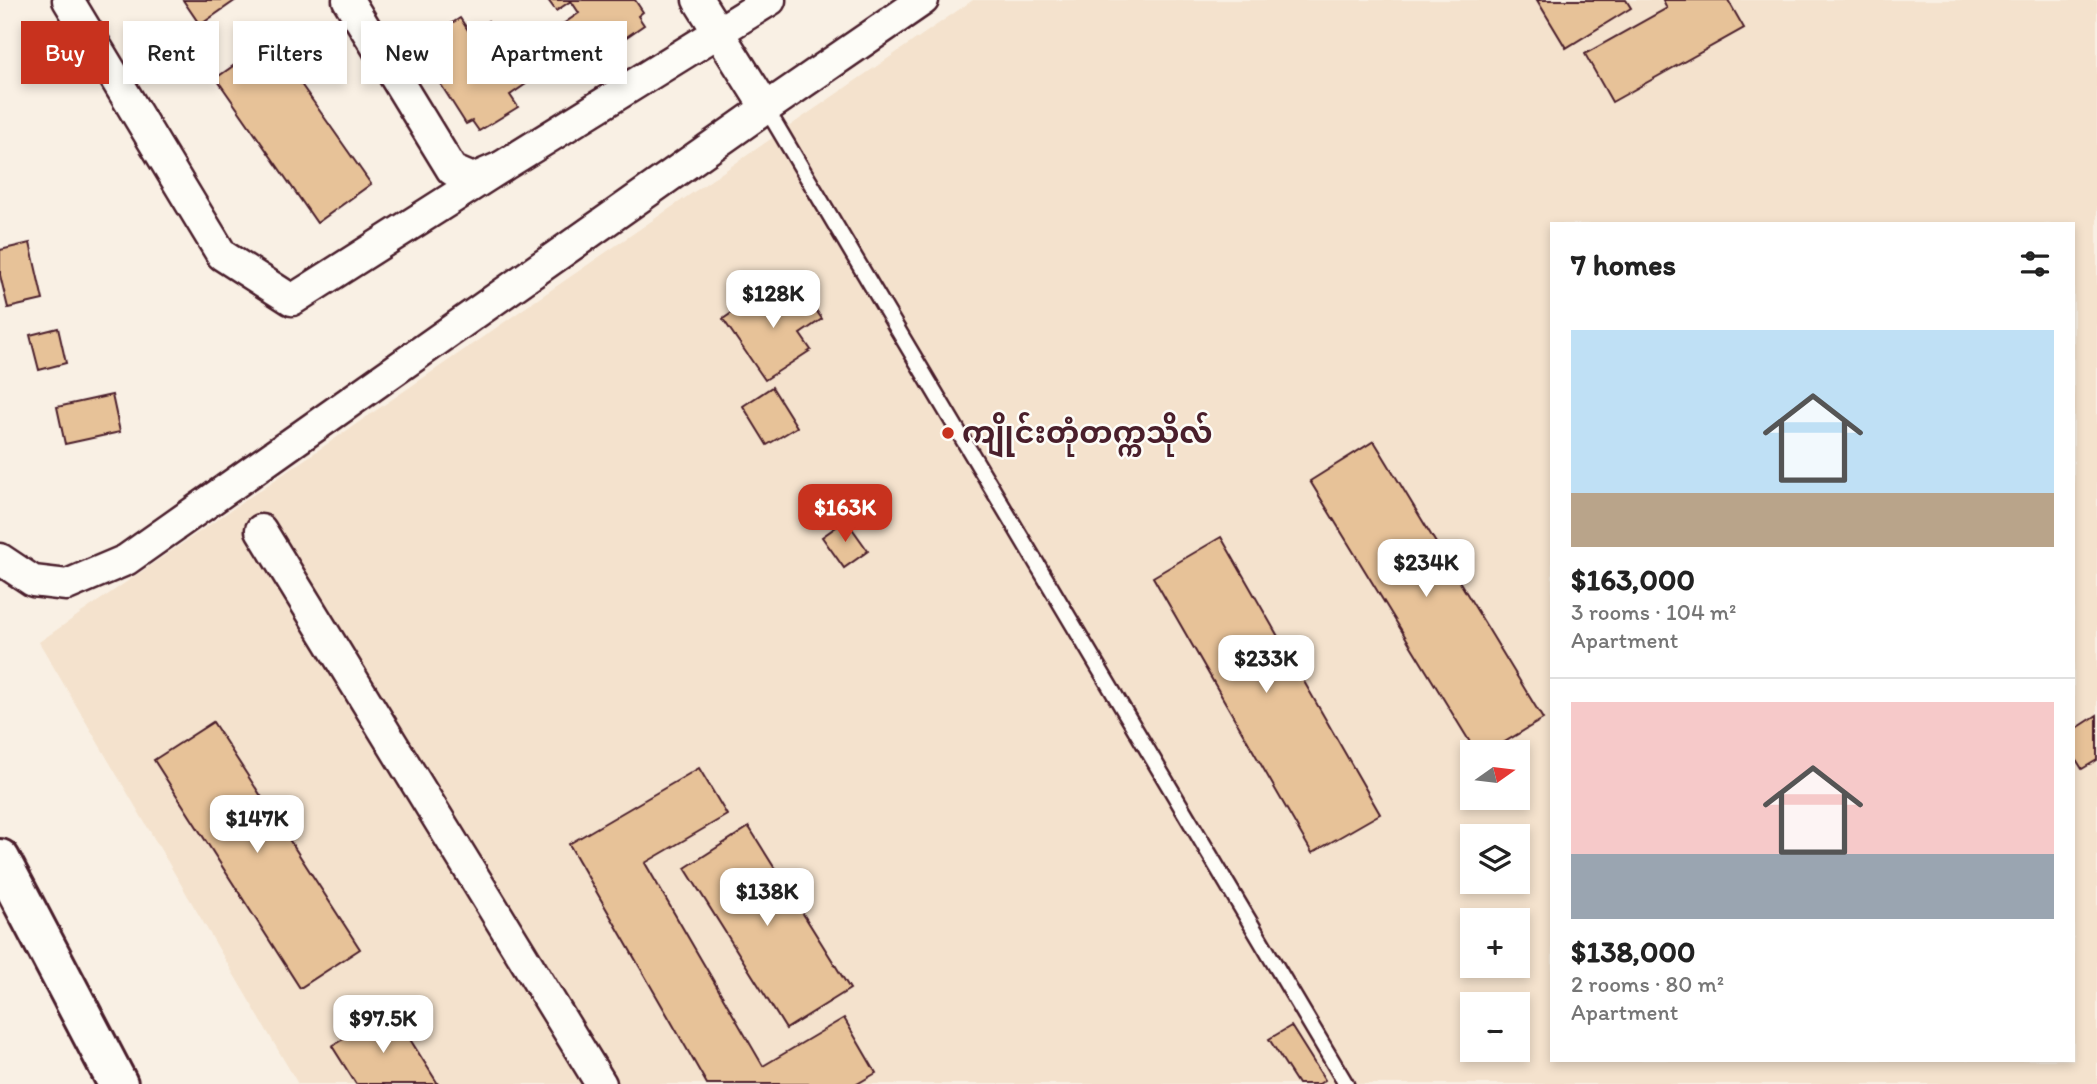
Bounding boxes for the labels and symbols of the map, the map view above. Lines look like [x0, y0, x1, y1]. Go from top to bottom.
pin: $128K [724, 270, 822, 330]
place label: ကျိုင်းတုံတက္ကသိုလ် [962, 412, 1213, 458]
marker: ကျိုင်းတုံတက္ကသိုလ် [940, 425, 956, 441]
pin: $163K [796, 484, 894, 544]
pin: $234K [1377, 540, 1475, 599]
pin: $233K [1217, 636, 1315, 695]
north arrow [1460, 740, 1530, 810]
pin: $147K [208, 796, 306, 855]
pin: $138K [718, 869, 816, 928]
pin: $97.5K [326, 996, 440, 1055]

